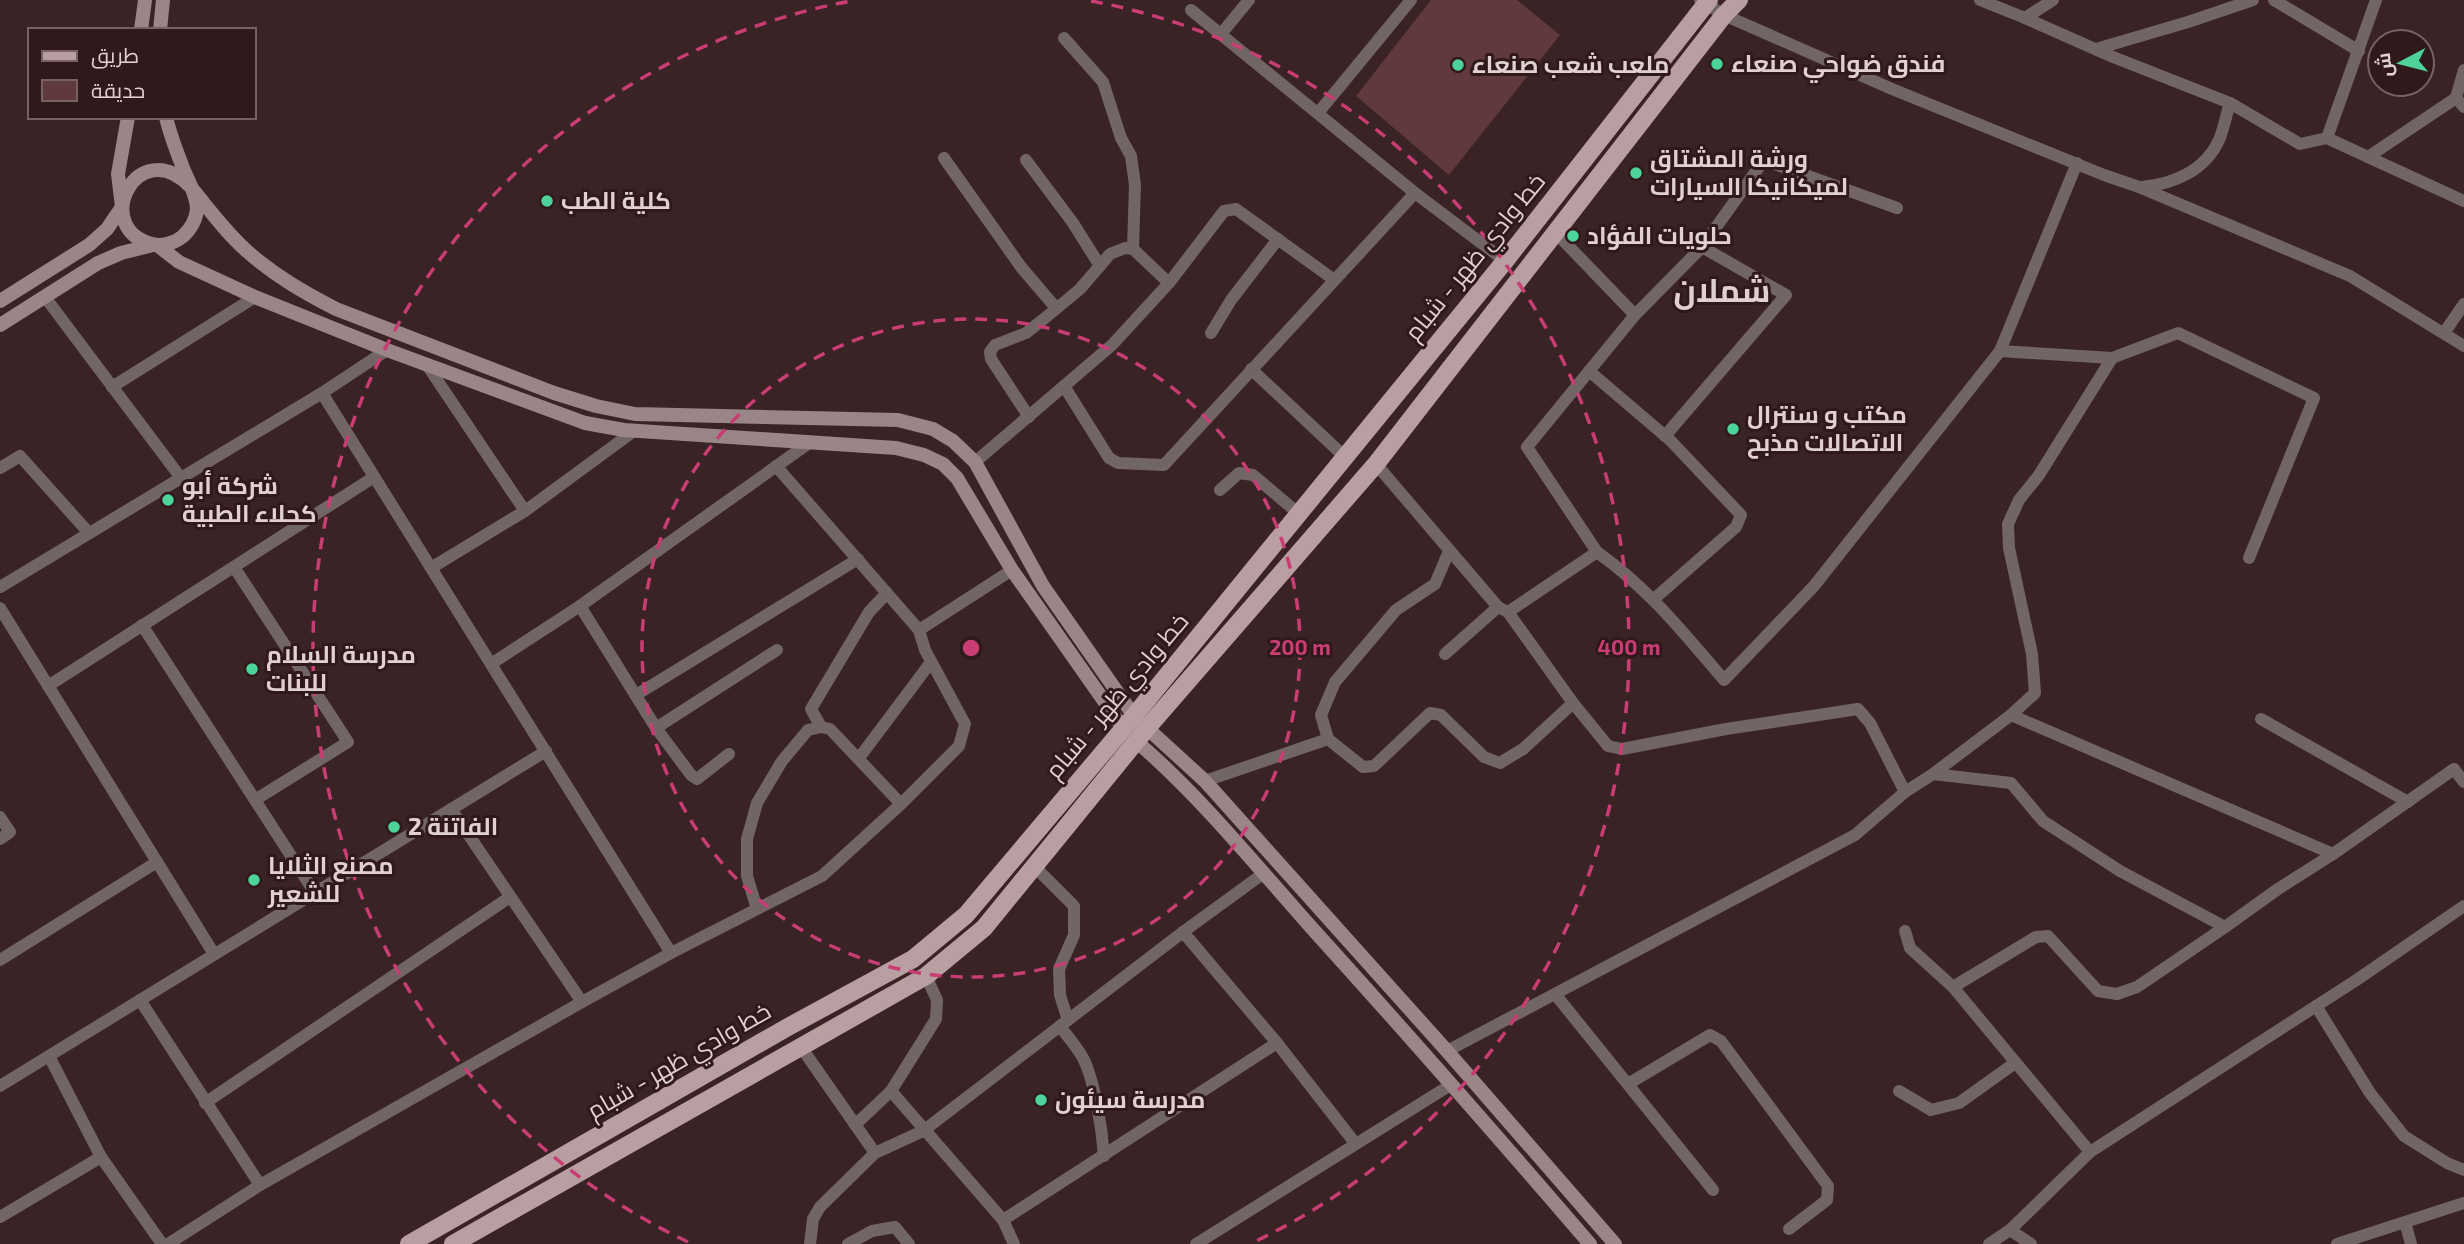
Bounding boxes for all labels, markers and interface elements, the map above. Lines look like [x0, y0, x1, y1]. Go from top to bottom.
legend [28, 28, 256, 119]
north arrow [2366, 28, 2436, 98]
text: طريق [91, 42, 139, 69]
place label: فندق ضواحي صنعاء [1731, 48, 1945, 83]
place label: ملعب شعب صنعاء [1472, 49, 1669, 78]
text: ش [2371, 52, 2398, 79]
marker: فندق ضواحي صنعاء [1709, 56, 1725, 72]
marker: ملعب شعب صنعاء [1450, 57, 1466, 73]
text: حديقة [91, 77, 145, 102]
place label: ورشة المشتاق لميكانيكا السيارات [1650, 143, 1848, 201]
marker: ورشة المشتاق لميكانيكا السيارات [1628, 165, 1644, 181]
street label: خط وادي ظهر - شبام [1397, 166, 1554, 349]
place label: كلية الطب [561, 185, 671, 214]
marker: كلية الطب [539, 193, 555, 209]
place label: حلويات الفؤاد [1587, 220, 1732, 250]
marker: حلويات الفؤاد [1565, 228, 1581, 244]
district label: شملان [1674, 270, 1770, 310]
place label: مكتب و سنترال الاتصالات مذبح [1747, 399, 1907, 459]
marker: مكتب و سنترال الاتصالات مذبح [1725, 421, 1741, 437]
place label: شركة أبو كحلاء الطبية [182, 470, 317, 527]
marker: شركة أبو كحلاء الطبية [160, 492, 176, 508]
street label: خط وادي ظهر - شبام [1038, 606, 1197, 787]
text: 200 m [1269, 634, 1331, 659]
text: 400 m [1598, 634, 1660, 659]
centre of rings [959, 636, 983, 660]
place label: مدرسة السلام للبنات [266, 639, 416, 696]
marker: مدرسة السلام للبنات [244, 661, 260, 677]
place label: الفاتنة 2 [408, 811, 498, 840]
marker: الفاتنة 2 [386, 819, 402, 835]
place label: مصنع الثلايا للشعير [267, 850, 394, 908]
marker: مصنع الثلايا للشعير [246, 872, 262, 888]
street label: خط وادي ظهر - شبام [581, 995, 778, 1128]
place label: مدرسة سيئون [1055, 1084, 1205, 1114]
marker: مدرسة سيئون [1033, 1092, 1049, 1108]

